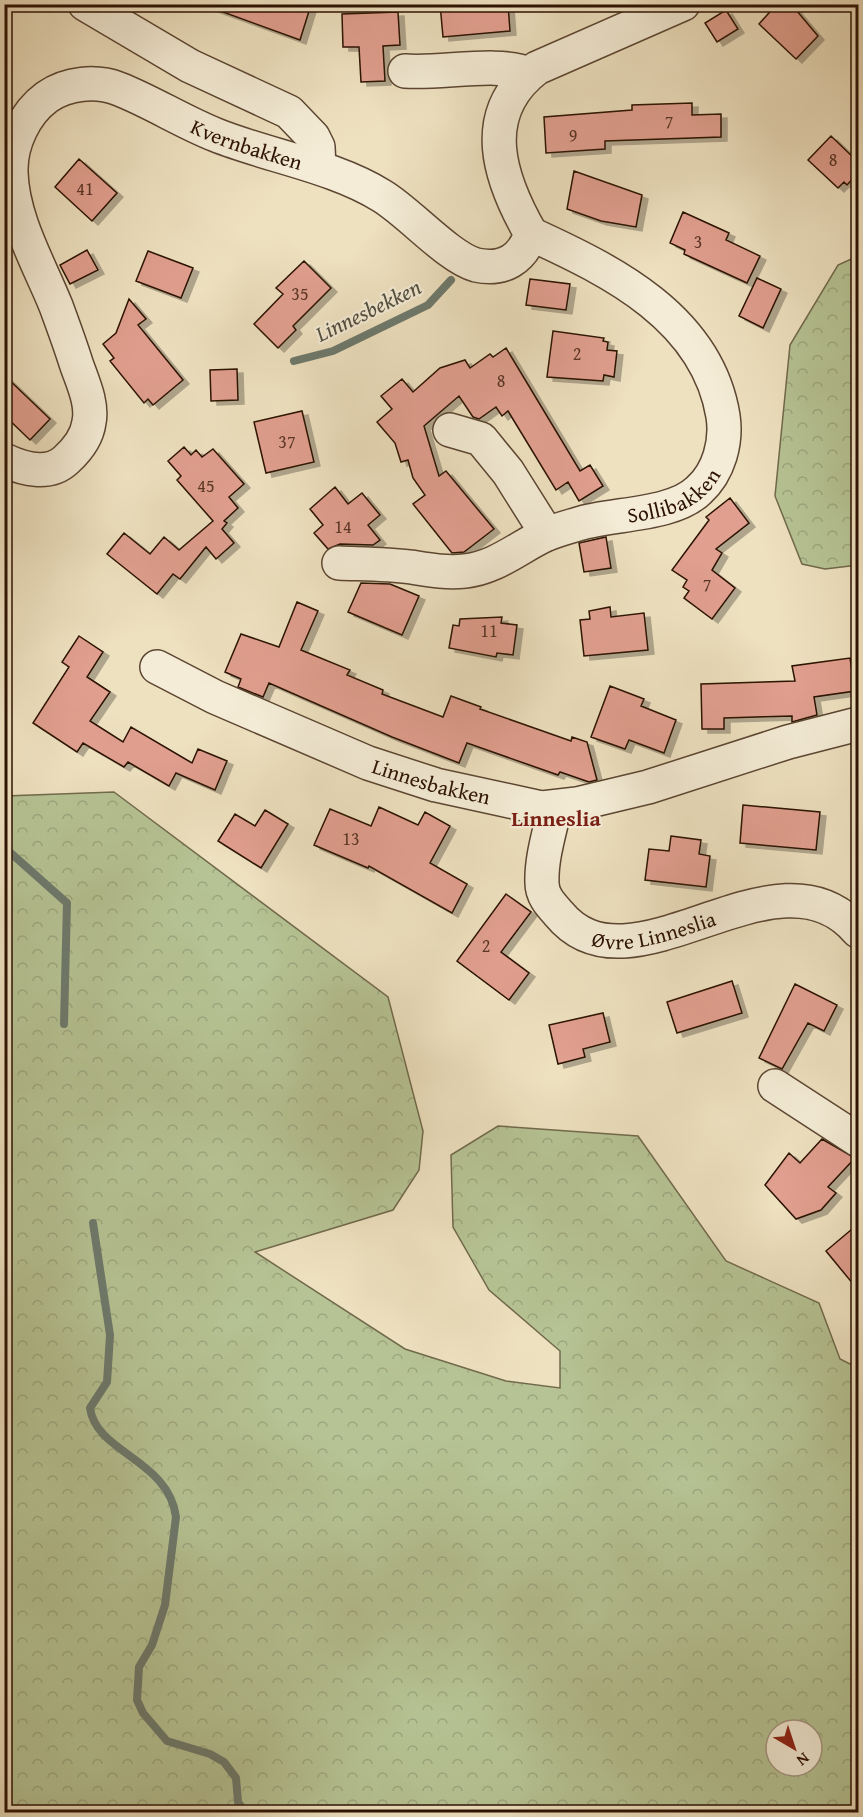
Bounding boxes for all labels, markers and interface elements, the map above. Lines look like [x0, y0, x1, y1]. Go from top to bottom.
house number: 7 [665, 108, 673, 135]
street label: Kvernbakken [186, 111, 307, 177]
house number: 9 [569, 122, 577, 149]
house number: 8 [829, 146, 837, 173]
house number: 41 [76, 175, 94, 202]
house number: 3 [694, 228, 702, 255]
water label: Linnesbekken [309, 271, 426, 350]
house number: 35 [291, 280, 309, 307]
house number: 2 [573, 340, 581, 367]
house number: 8 [497, 367, 505, 394]
house number: 37 [278, 428, 296, 455]
street label: Sollibakken [625, 462, 728, 530]
house number: 45 [197, 472, 215, 499]
house number: 14 [334, 513, 352, 540]
house number: 7 [703, 571, 711, 598]
house number: 11 [480, 617, 498, 644]
street label: Linnesbakken [368, 750, 493, 812]
district label: Linneslia [511, 802, 601, 834]
house number: 13 [342, 825, 360, 852]
street label: Øvre Linneslia [589, 902, 720, 957]
house number: 2 [482, 932, 490, 959]
north arrow [764, 1718, 824, 1778]
text: N [791, 1747, 815, 1773]

